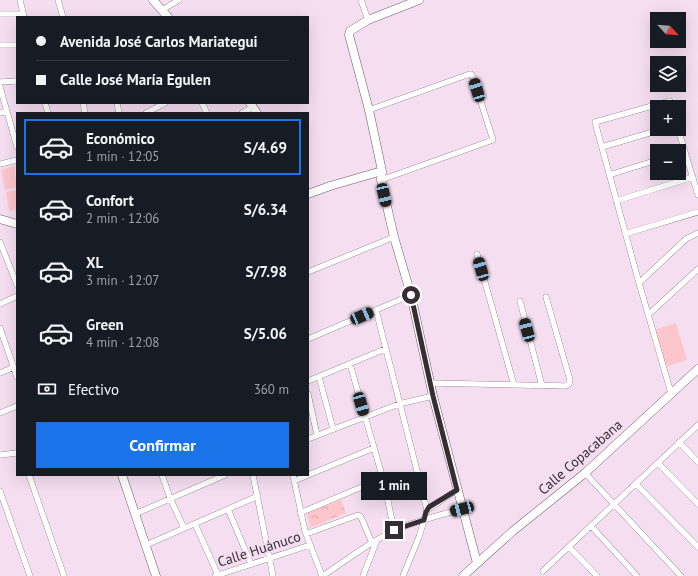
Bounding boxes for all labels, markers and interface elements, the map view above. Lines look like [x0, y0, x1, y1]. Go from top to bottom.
north arrow [650, 12, 686, 48]
map controls [650, 12, 686, 180]
text: Avenida José Carlos Mariategui [60, 32, 258, 51]
button: layers [650, 56, 686, 92]
text: Calle José María Egulen [60, 70, 211, 89]
car [468, 77, 486, 103]
button: + [650, 100, 686, 136]
icon: car [38, 129, 74, 165]
text: Económico [86, 129, 155, 148]
text: S/4.69 [244, 138, 287, 157]
button: − [650, 144, 686, 180]
text: 1 min · 12:05 [86, 148, 159, 165]
car [375, 182, 393, 208]
icon: car [38, 191, 74, 227]
text: Confort [86, 191, 134, 210]
text: S/6.34 [244, 200, 287, 219]
text: 2 min · 12:06 [86, 210, 159, 227]
icon: car [38, 253, 74, 289]
text: XL [86, 253, 103, 272]
car [472, 256, 490, 282]
text: S/7.98 [246, 262, 287, 281]
text: 3 min · 12:07 [86, 272, 159, 289]
route start [402, 286, 420, 304]
car [349, 306, 375, 326]
icon: car [38, 315, 74, 351]
text: Green [86, 315, 124, 334]
car [518, 317, 536, 343]
text: S/5.06 [244, 324, 287, 343]
text: 4 min · 12:08 [86, 334, 159, 351]
icon: cash [36, 378, 58, 400]
text: Efectivo [68, 380, 119, 399]
text: 360 m [254, 381, 289, 398]
car [352, 391, 370, 417]
street label: Calle Copacabana [534, 416, 626, 498]
button: Confirmar [36, 422, 289, 468]
callout: 1 min [361, 472, 427, 500]
text: 1 min [378, 477, 410, 494]
car [449, 500, 475, 518]
route end [385, 521, 403, 539]
street label: Calle Huánuco [215, 527, 303, 571]

